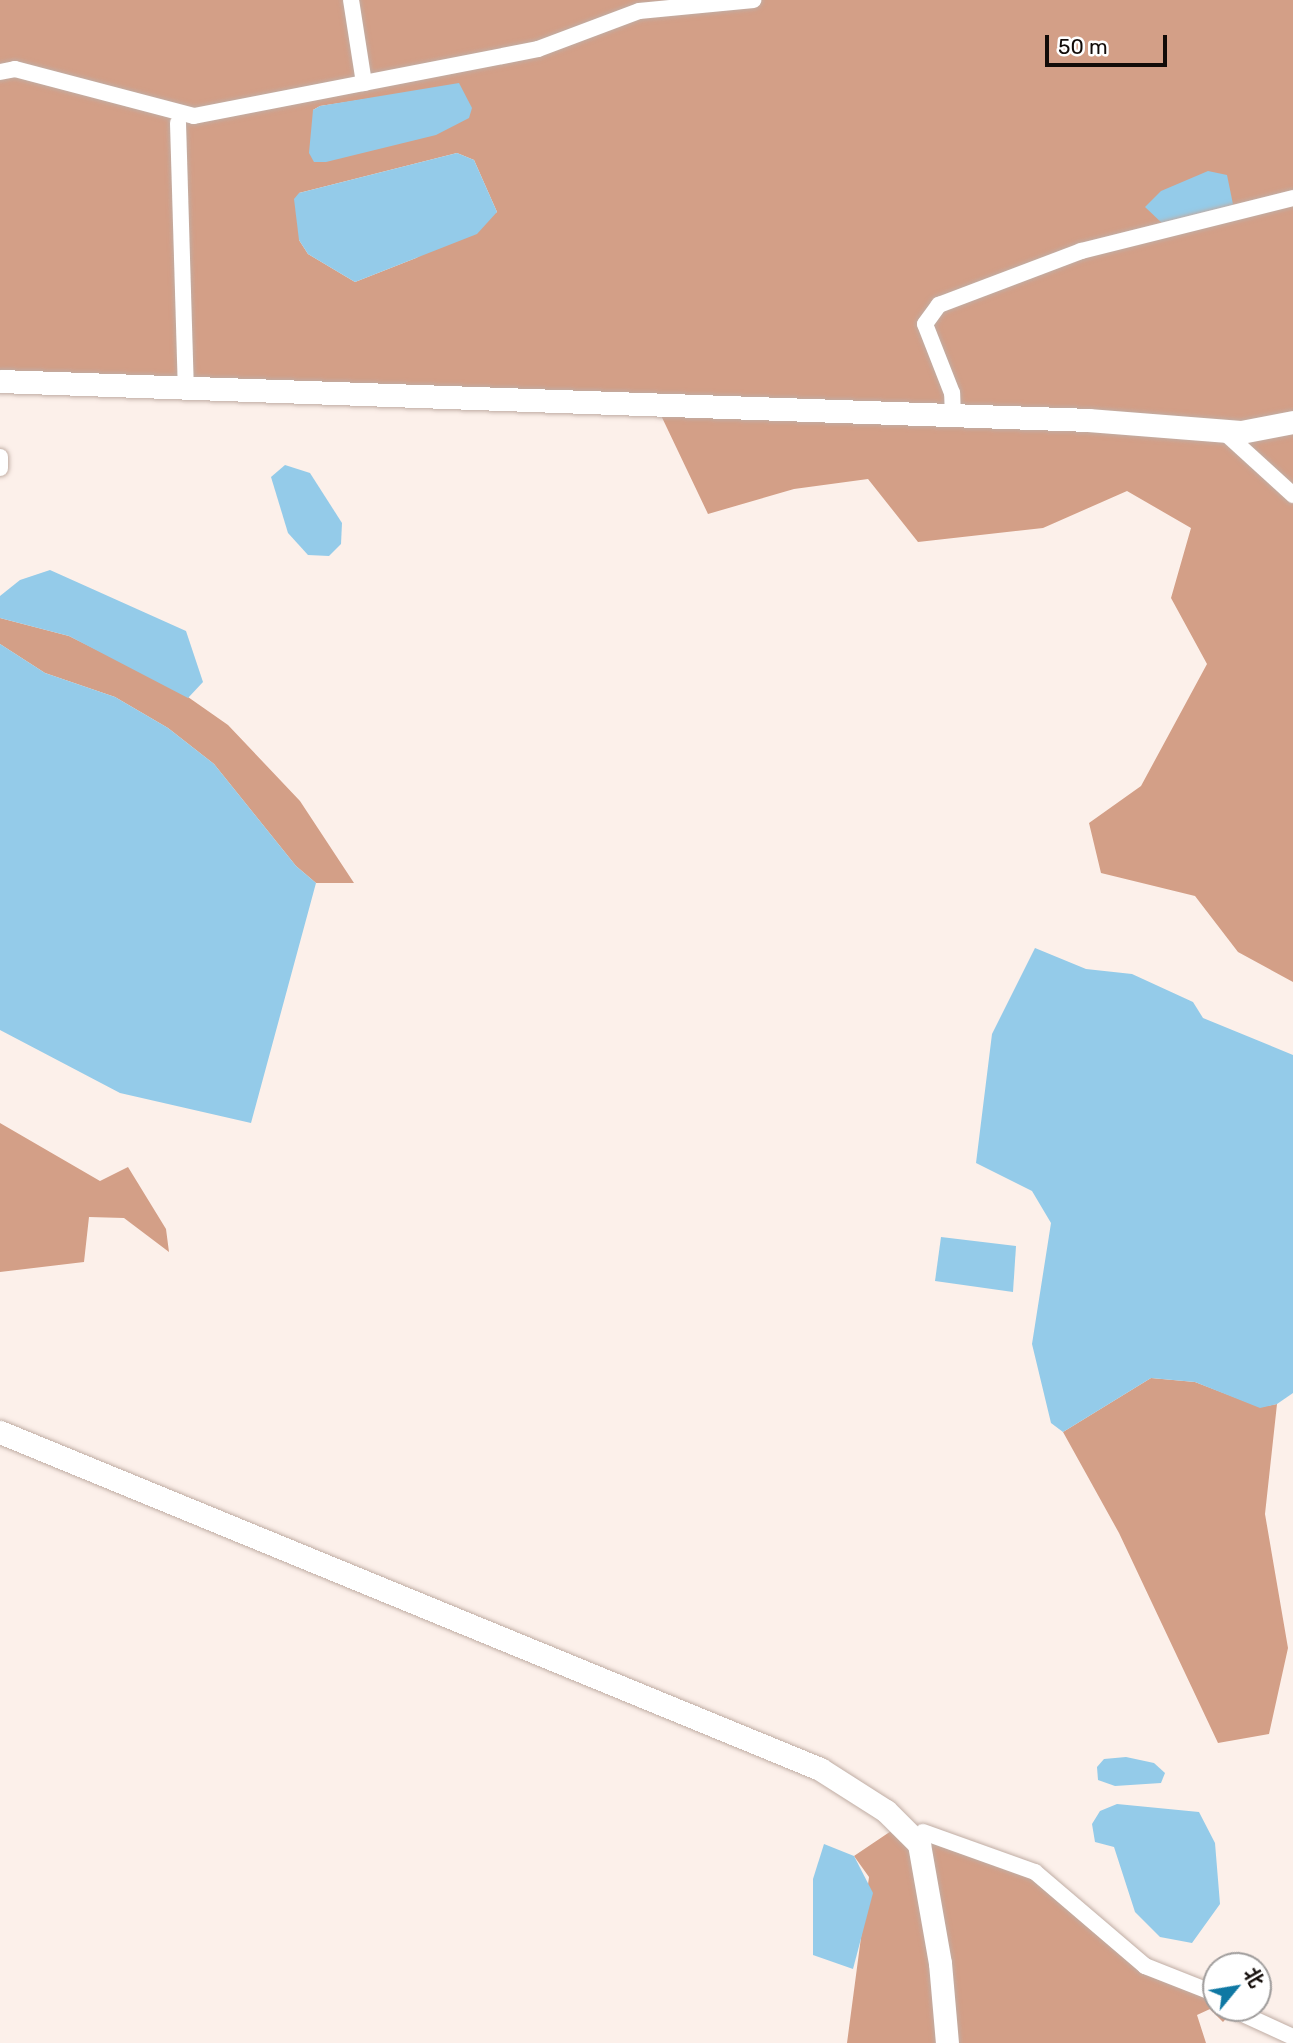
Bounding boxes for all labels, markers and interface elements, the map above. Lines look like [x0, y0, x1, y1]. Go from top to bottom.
scale bar [1048, 21, 1170, 65]
text: 50 m [1058, 34, 1108, 59]
north arrow [1202, 1952, 1272, 2022]
text: 北 [1239, 1963, 1269, 1991]

